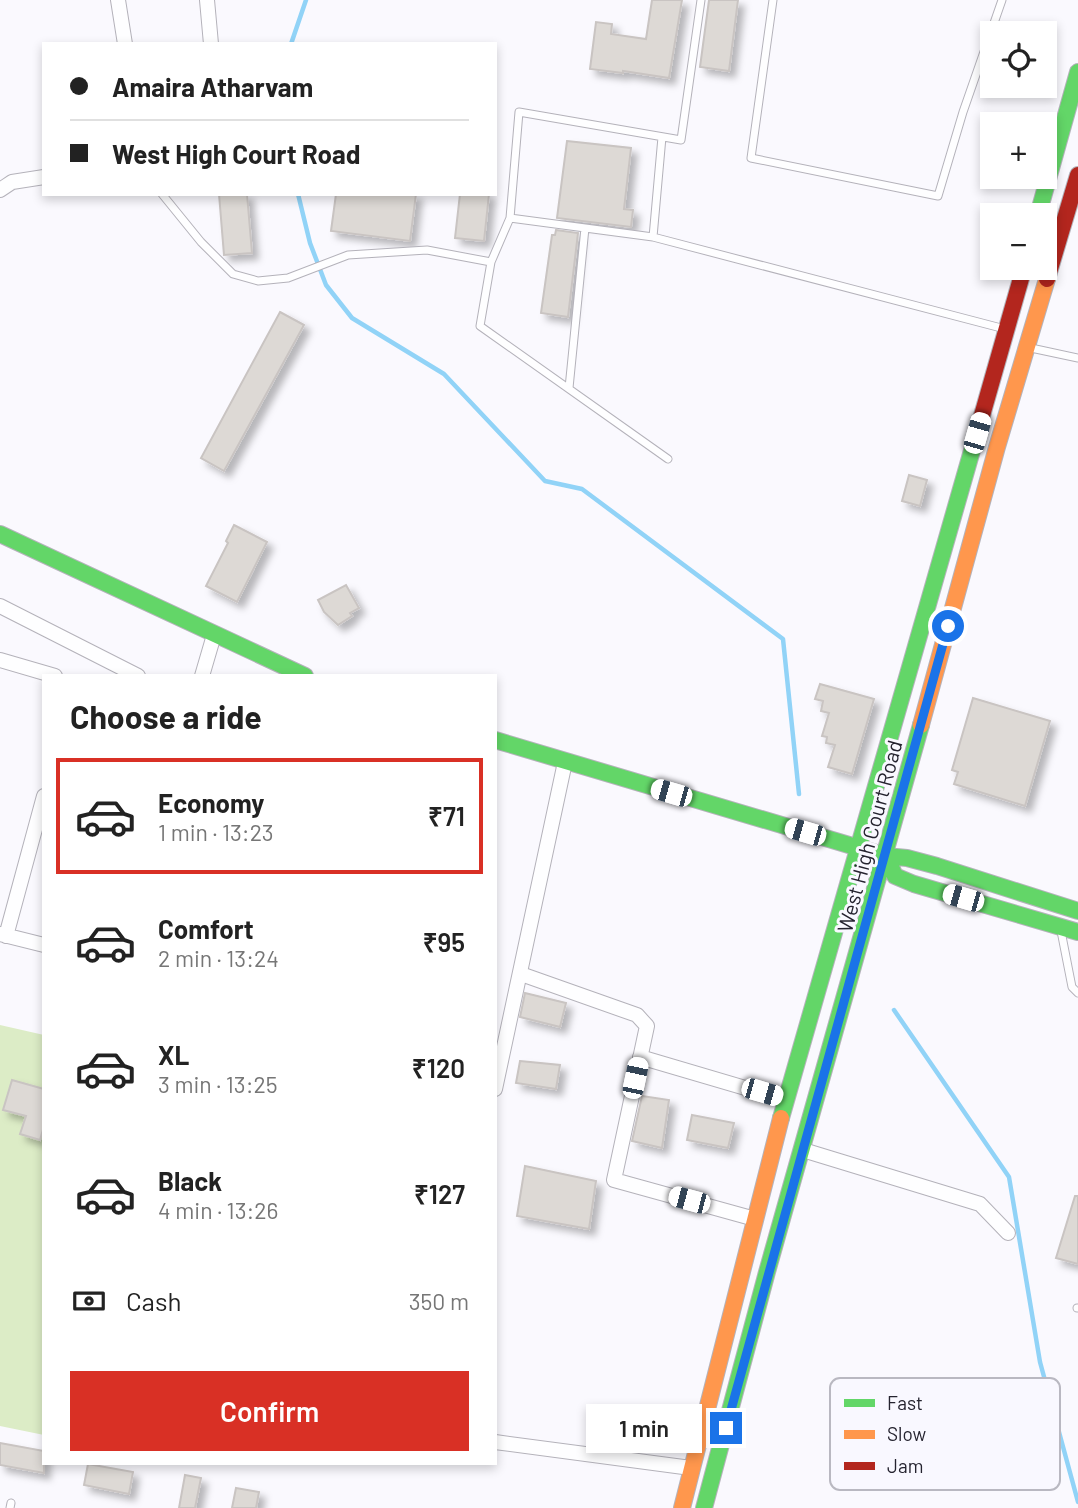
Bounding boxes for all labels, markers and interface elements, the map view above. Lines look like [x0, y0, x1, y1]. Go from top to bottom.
map controls [980, 21, 1057, 280]
button: locate [980, 21, 1057, 98]
text: Amaira Atharvam [112, 71, 313, 102]
button: + [980, 112, 1057, 189]
text: West High Court Road [112, 138, 360, 169]
button: − [980, 203, 1057, 280]
car [962, 410, 993, 456]
route start [932, 610, 964, 642]
text: Choose a ride [70, 697, 262, 735]
street label: West High Court Road [831, 737, 907, 935]
car [648, 777, 695, 809]
icon: car [74, 785, 137, 848]
text: Economy [158, 787, 264, 818]
text: ₹71 [428, 800, 465, 831]
car [782, 816, 829, 848]
text: 1 min · 13:23 [158, 818, 274, 846]
car [940, 882, 987, 914]
icon: car [74, 911, 137, 974]
text: Comfort [158, 913, 254, 944]
text: ₹95 [423, 926, 465, 957]
text: 2 min · 13:24 [158, 944, 279, 972]
icon: car [74, 1037, 137, 1100]
text: XL [158, 1039, 189, 1070]
text: ₹120 [412, 1052, 465, 1083]
car [621, 1055, 650, 1101]
text: 3 min · 13:25 [158, 1070, 278, 1098]
car [739, 1076, 786, 1108]
icon: car [74, 1163, 137, 1226]
text: Black [158, 1165, 222, 1196]
text: ₹127 [414, 1178, 465, 1209]
car [666, 1184, 713, 1216]
text: 4 min · 13:26 [158, 1196, 278, 1224]
icon: cash [70, 1282, 108, 1320]
text: Cash [126, 1285, 181, 1316]
text: 350 m [409, 1287, 469, 1315]
button: Confirm [70, 1371, 469, 1451]
legend [830, 1378, 1060, 1490]
text: Fast [887, 1391, 923, 1414]
callout: 1 min [586, 1404, 702, 1452]
route end [710, 1412, 742, 1444]
text: 1 min [619, 1414, 669, 1442]
text: Slow [887, 1422, 926, 1445]
text: Jam [887, 1454, 923, 1477]

